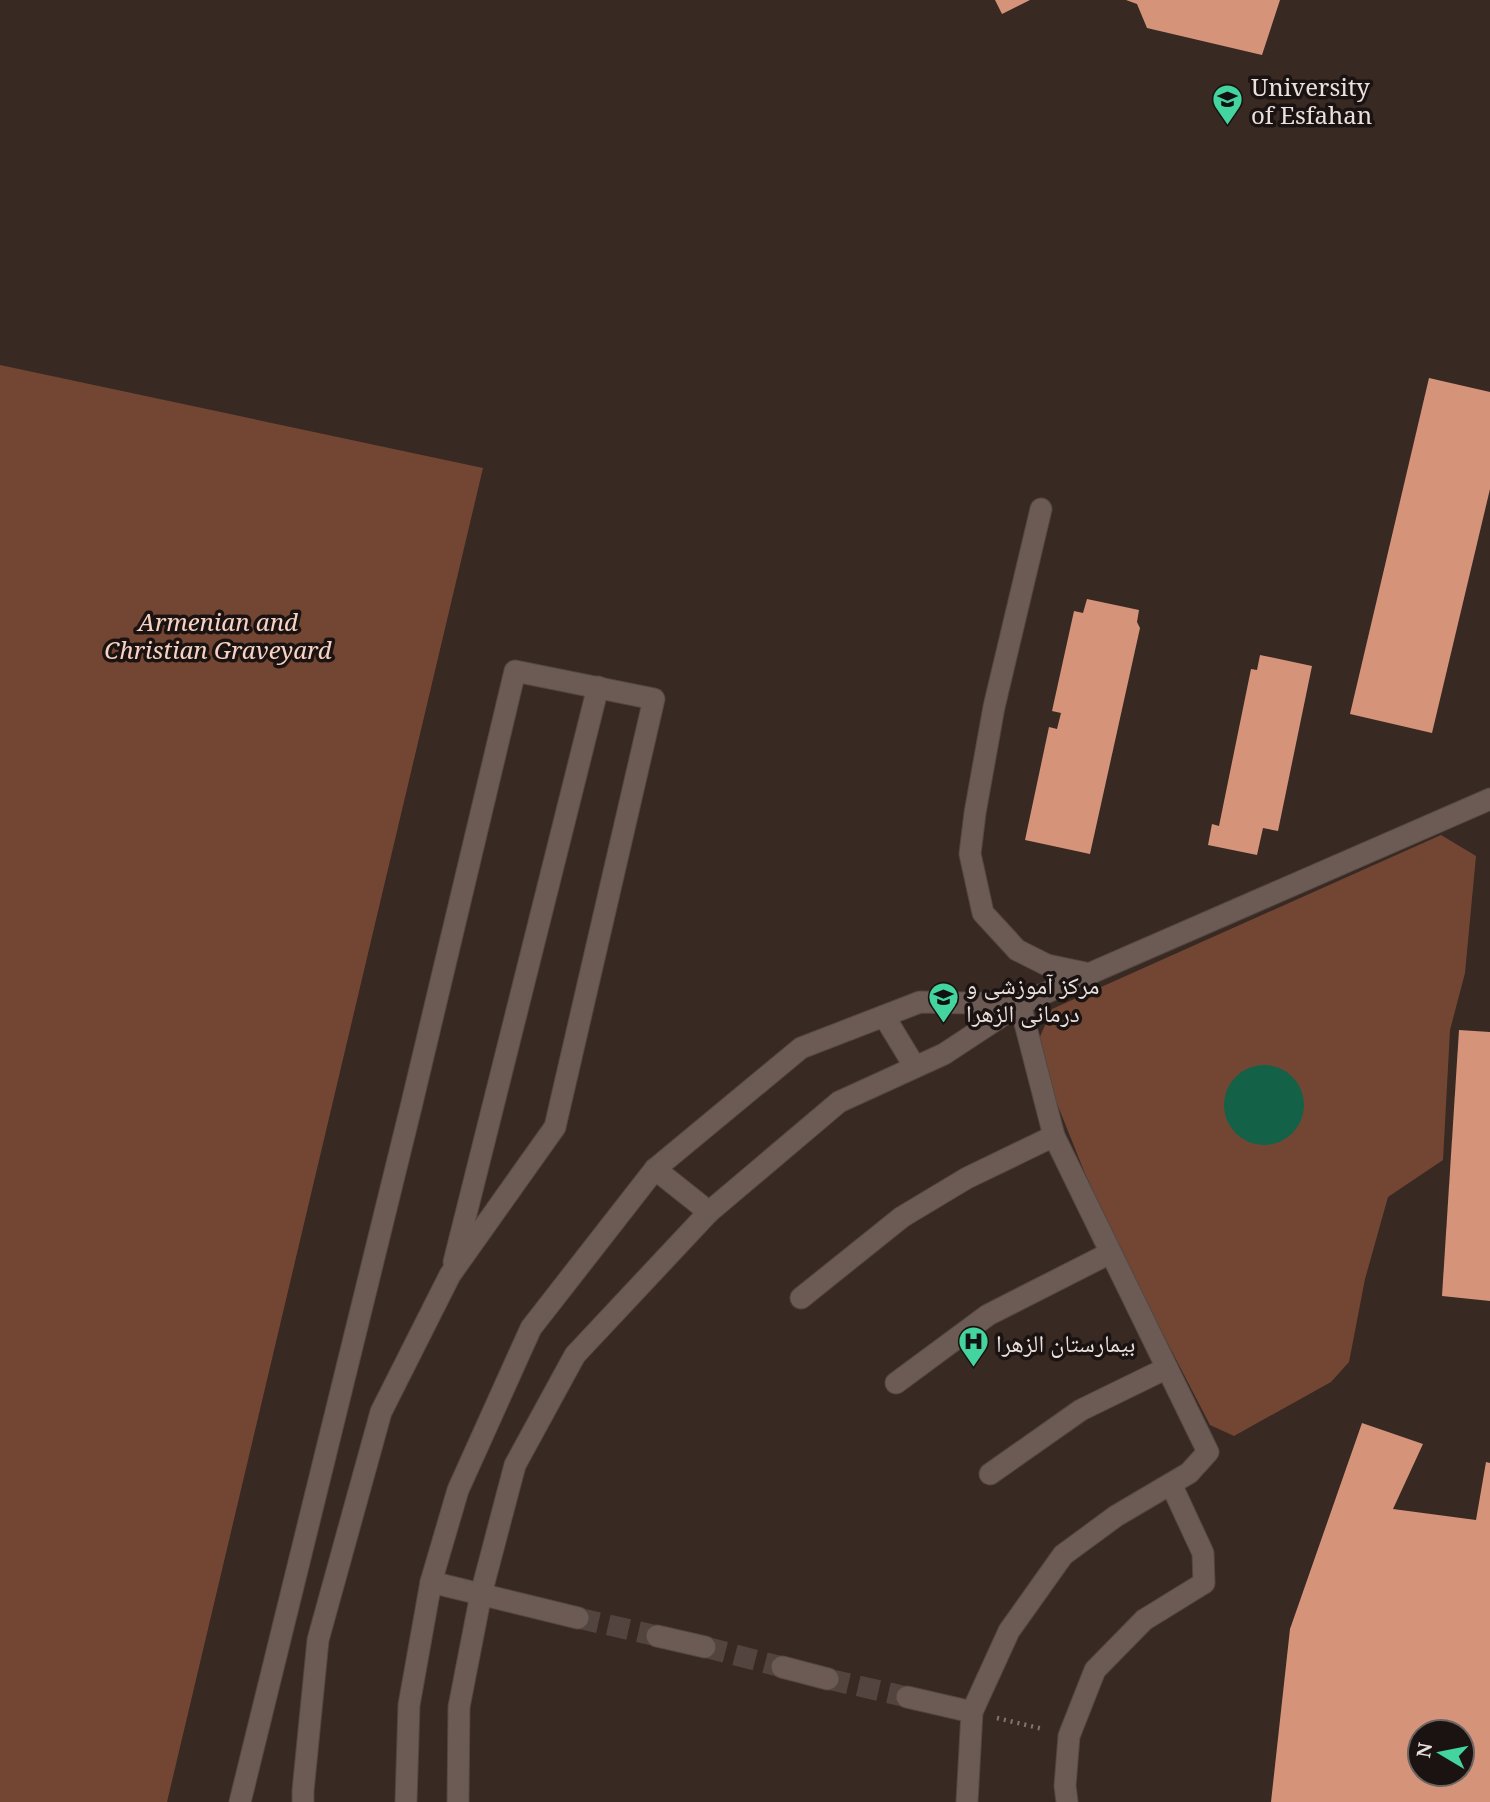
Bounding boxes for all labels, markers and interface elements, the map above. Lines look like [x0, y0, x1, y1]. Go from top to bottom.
place label: University of Esfahan [1251, 70, 1372, 131]
school or university icon: University of Esfahan [1211, 83, 1245, 127]
park label: Armenian and Christian Graveyard [104, 605, 332, 666]
place label: مرکز آموزشی و درمانی الزهرا [966, 968, 1099, 1029]
school or university icon: مرکز آموزشی و درمانی الزهرا [926, 981, 960, 1025]
hospital icon: بیمارستان الزهرا [956, 1325, 990, 1369]
place label: بیمارستان الزهرا [996, 1326, 1135, 1359]
north arrow [1406, 1718, 1476, 1788]
text: N [1410, 1740, 1438, 1760]

